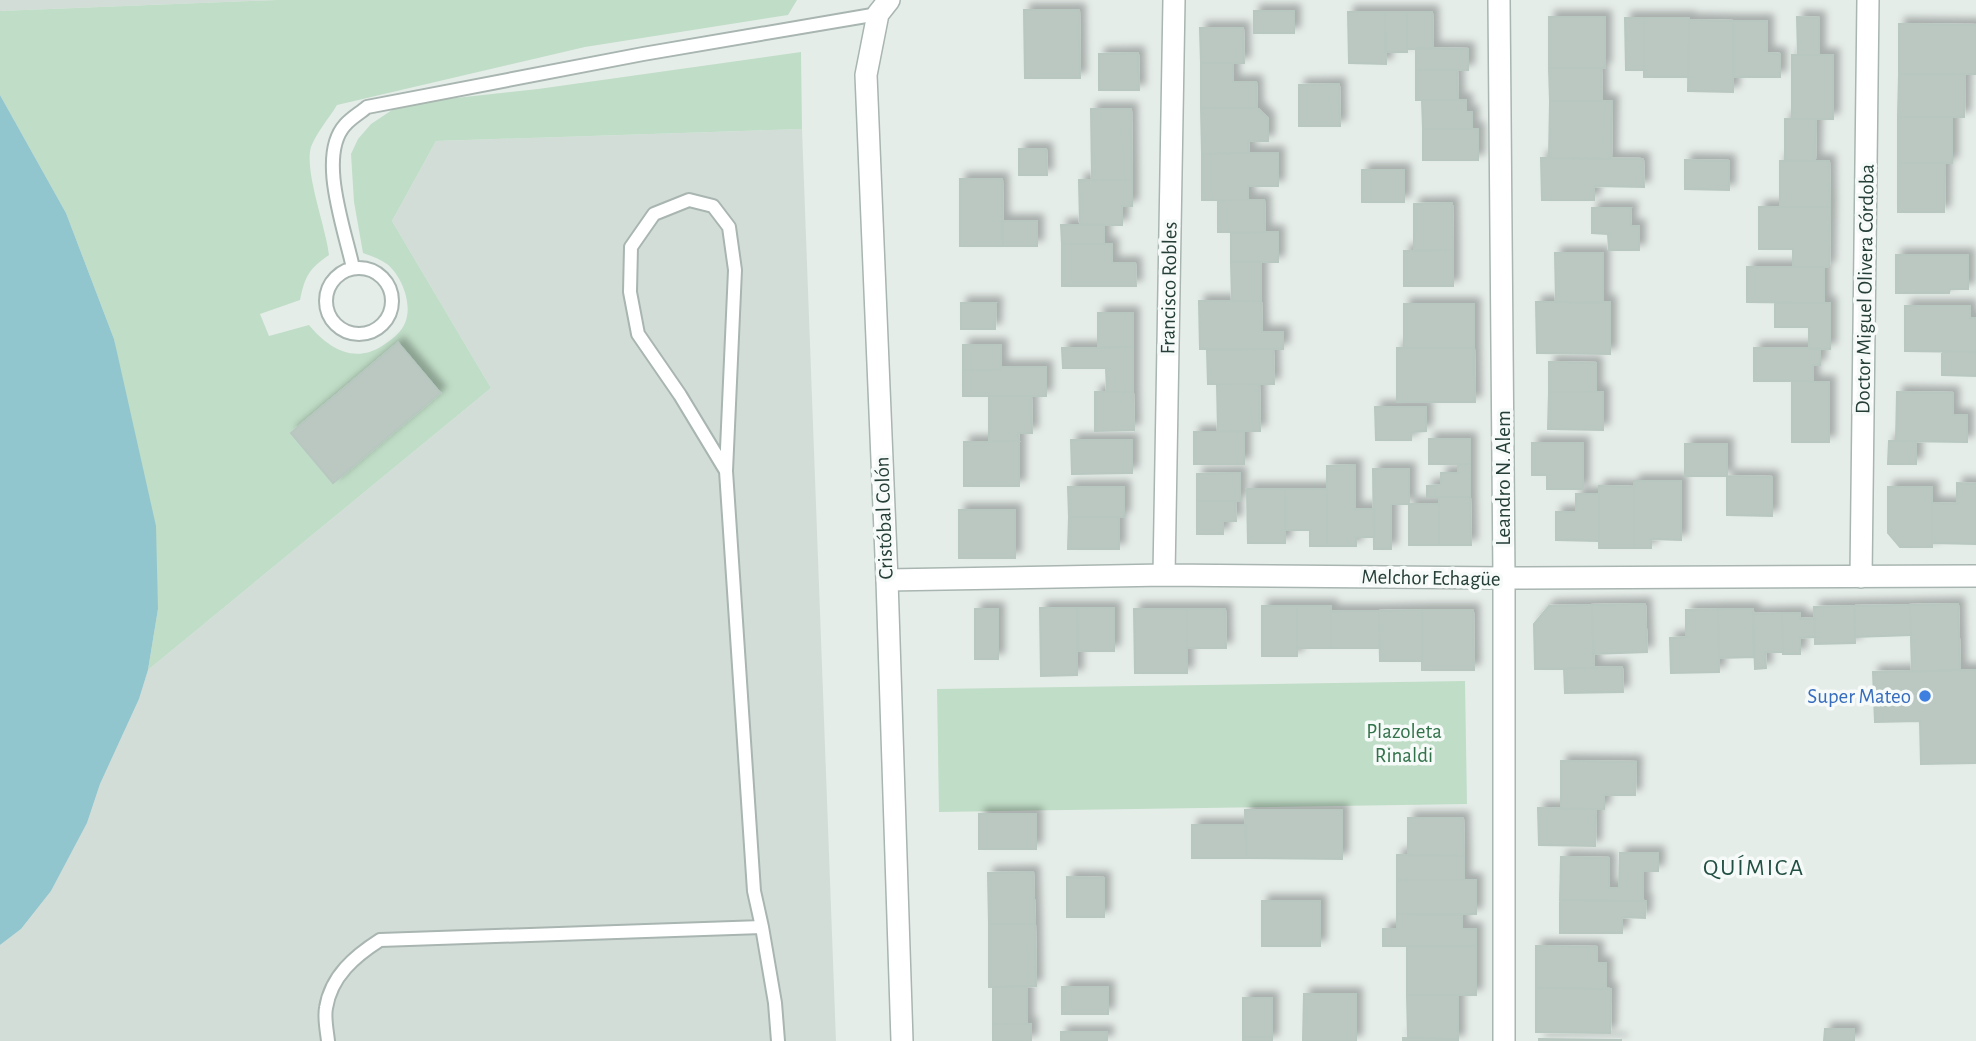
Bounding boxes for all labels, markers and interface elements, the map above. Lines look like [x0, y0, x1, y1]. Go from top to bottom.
street label: Doctor Miguel Olivera Córdoba [1852, 163, 1878, 414]
street label: Francisco Robles [1157, 221, 1181, 355]
street label: Leandro N. Alem [1493, 410, 1514, 546]
street label: Cristóbal Colón [871, 456, 897, 580]
street label: Melchor Echagüe [1361, 566, 1501, 590]
place label: Super Mateo [1807, 686, 1911, 707]
marker: Super Mateo [1917, 688, 1933, 704]
park label: Plazoleta Rinaldi [1366, 721, 1442, 766]
district label: QUÍMICA [1703, 854, 1805, 880]

